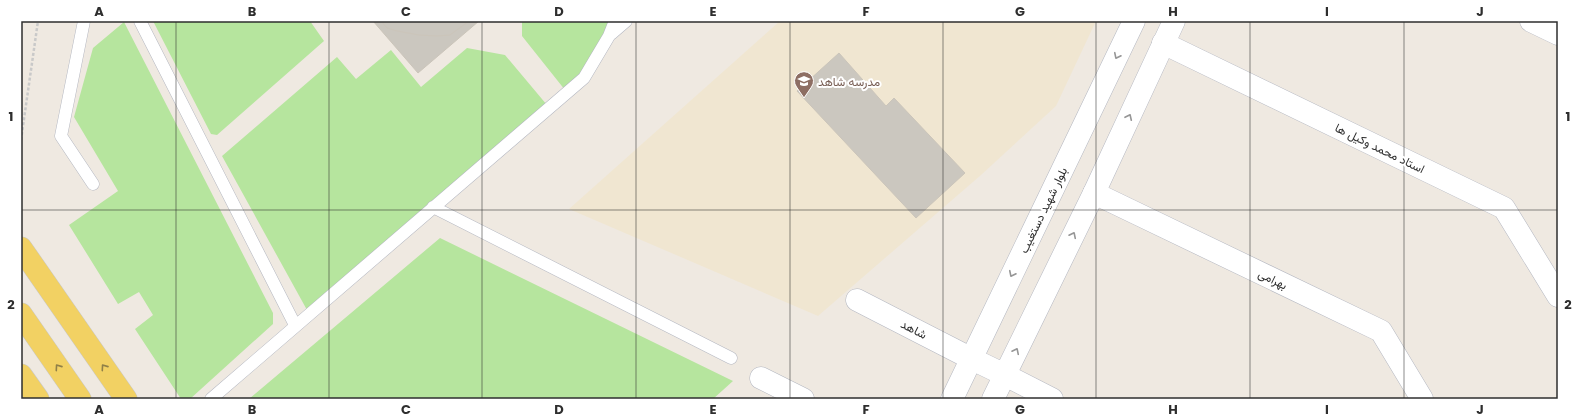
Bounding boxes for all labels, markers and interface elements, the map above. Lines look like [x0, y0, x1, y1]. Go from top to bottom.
text: A [94, 2, 104, 21]
text: B [248, 2, 257, 21]
text: C [401, 2, 411, 21]
text: D [554, 2, 564, 21]
text: E [709, 2, 717, 21]
text: F [862, 2, 870, 21]
text: G [1015, 2, 1025, 21]
text: H [1168, 2, 1178, 21]
text: I [1325, 2, 1329, 21]
text: J [1476, 2, 1484, 21]
one-way arrow [1114, 52, 1122, 59]
school or university icon: مدرسه شاهد [793, 70, 815, 98]
place label: مدرسه شاهد [818, 73, 880, 90]
text: 1 [9, 107, 13, 126]
text: 1 [1566, 107, 1570, 126]
one-way arrow [1124, 114, 1132, 121]
street label: استاد محمد وکیل ها [1332, 119, 1428, 177]
street label: بلوار شهید دستغیب [1015, 164, 1071, 256]
one-way arrow [1068, 231, 1076, 239]
street label: بهرامی [1256, 265, 1290, 293]
one-way arrow [1009, 270, 1017, 278]
text: 2 [7, 295, 15, 314]
text: 2 [1564, 295, 1572, 314]
street label: شاهد [898, 315, 930, 343]
one-way arrow [1011, 348, 1019, 356]
one-way arrow [55, 364, 63, 371]
one-way arrow [101, 364, 109, 371]
text: A [94, 400, 104, 419]
text: B [248, 400, 257, 419]
text: C [401, 400, 411, 419]
text: D [554, 400, 564, 419]
text: E [709, 400, 717, 419]
text: F [862, 400, 870, 419]
text: G [1015, 400, 1025, 419]
text: H [1168, 400, 1178, 419]
text: I [1325, 400, 1329, 419]
text: J [1476, 400, 1484, 419]

